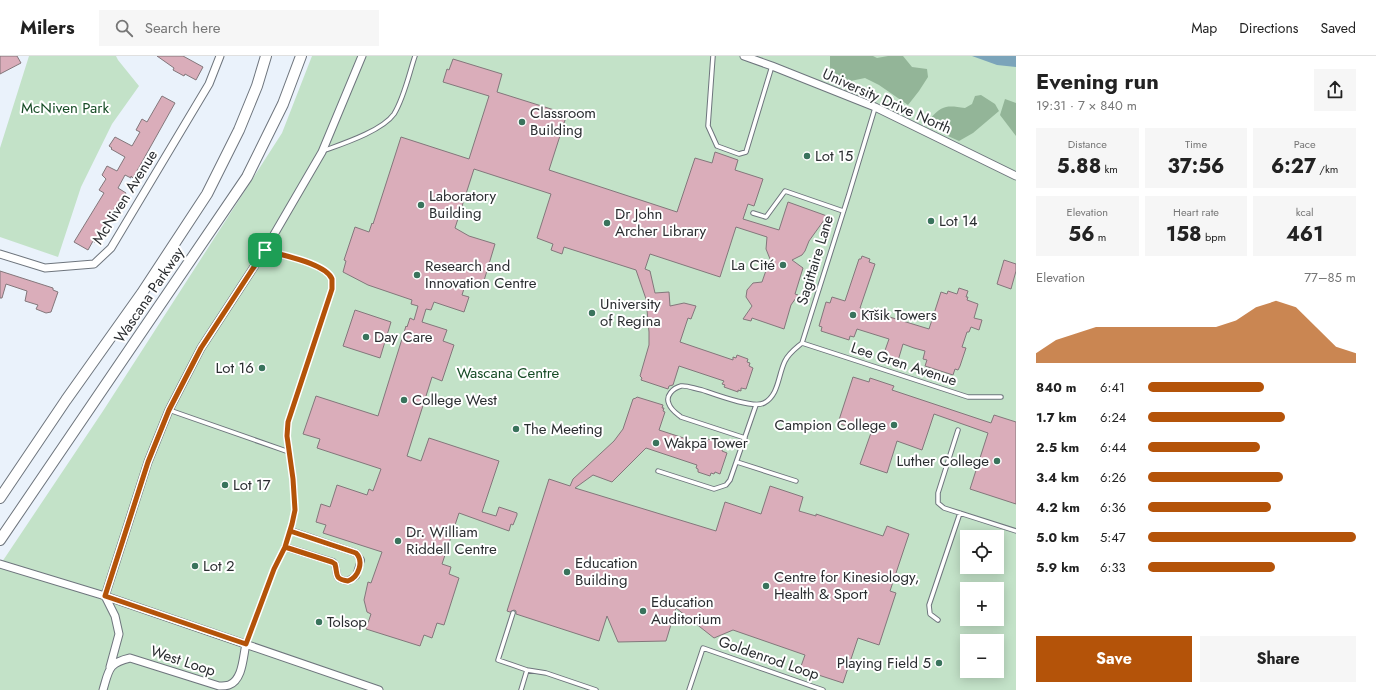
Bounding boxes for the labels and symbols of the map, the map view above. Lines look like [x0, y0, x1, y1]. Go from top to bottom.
street label: University Drive North [819, 63, 955, 139]
park label: McNiven Park [21, 97, 109, 119]
place label: Classroom Building [530, 102, 596, 141]
marker: Classroom Building [517, 117, 527, 127]
street label: McNiven Avenue [87, 145, 163, 249]
place label: Lot 15 [815, 145, 853, 167]
marker: Lot 15 [802, 151, 812, 161]
place label: Laboratory Building [429, 185, 496, 224]
marker: Laboratory Building [416, 200, 426, 210]
place label: Dr John Archer Library [615, 203, 706, 242]
place label: Lot 14 [939, 210, 978, 232]
street label: Sagittaire Lane [791, 212, 839, 308]
marker: Lot 14 [926, 216, 936, 226]
marker: Dr John Archer Library [602, 218, 612, 228]
pin [248, 233, 282, 267]
street label: Wascana Parkway [109, 242, 190, 347]
place label: La Cité [731, 254, 775, 276]
place label: Research and Innovation Centre [425, 255, 537, 294]
marker: La Cité [778, 260, 788, 270]
marker: Research and Innovation Centre [412, 270, 422, 280]
place label: University of Regina [600, 293, 661, 332]
place label: Kīšik Towers [861, 304, 937, 326]
marker: University of Regina [587, 308, 597, 318]
marker: Kīšik Towers [848, 310, 858, 320]
place label: Day Care [374, 326, 433, 348]
marker: Day Care [361, 332, 371, 342]
street label: Lee Gren Avenue [848, 337, 960, 392]
place label: Lot 16 [216, 357, 254, 379]
park label: Wascana Centre [457, 362, 560, 384]
marker: Lot 16 [257, 363, 267, 373]
place label: College West [412, 389, 497, 411]
marker: College West [399, 395, 409, 405]
place label: Campion College [774, 414, 886, 436]
place label: The Meeting [524, 418, 603, 440]
marker: Campion College [889, 420, 899, 430]
marker: The Meeting [511, 424, 521, 434]
place label: Wakpā Tower [664, 432, 749, 454]
marker: Wakpā Tower [651, 438, 661, 448]
place label: Luther College [896, 450, 989, 472]
marker: Luther College [992, 456, 1002, 466]
place label: Lot 17 [233, 474, 271, 496]
marker: Lot 17 [220, 480, 230, 490]
place label: Dr. William Riddell Centre [406, 521, 497, 560]
marker: Dr. William Riddell Centre [393, 536, 403, 546]
place label: Education Building [575, 552, 638, 591]
place label: Lot 2 [203, 555, 235, 577]
marker: Lot 2 [190, 561, 200, 571]
place label: Centre for Kinesiology, Health & Sport [774, 566, 919, 605]
marker: Education Building [562, 567, 572, 577]
marker: Centre for Kinesiology, Health & Sport [761, 581, 771, 591]
place label: Education Auditorium [651, 591, 721, 630]
marker: Education Auditorium [638, 606, 648, 616]
place label: Tolsop [327, 611, 367, 633]
marker: Tolsop [314, 617, 324, 627]
street label: Goldenrod Loop [716, 630, 823, 686]
street label: West Loop [148, 640, 219, 682]
place label: Playing Field 5 [837, 652, 931, 674]
marker: Playing Field 5 [934, 658, 944, 668]

